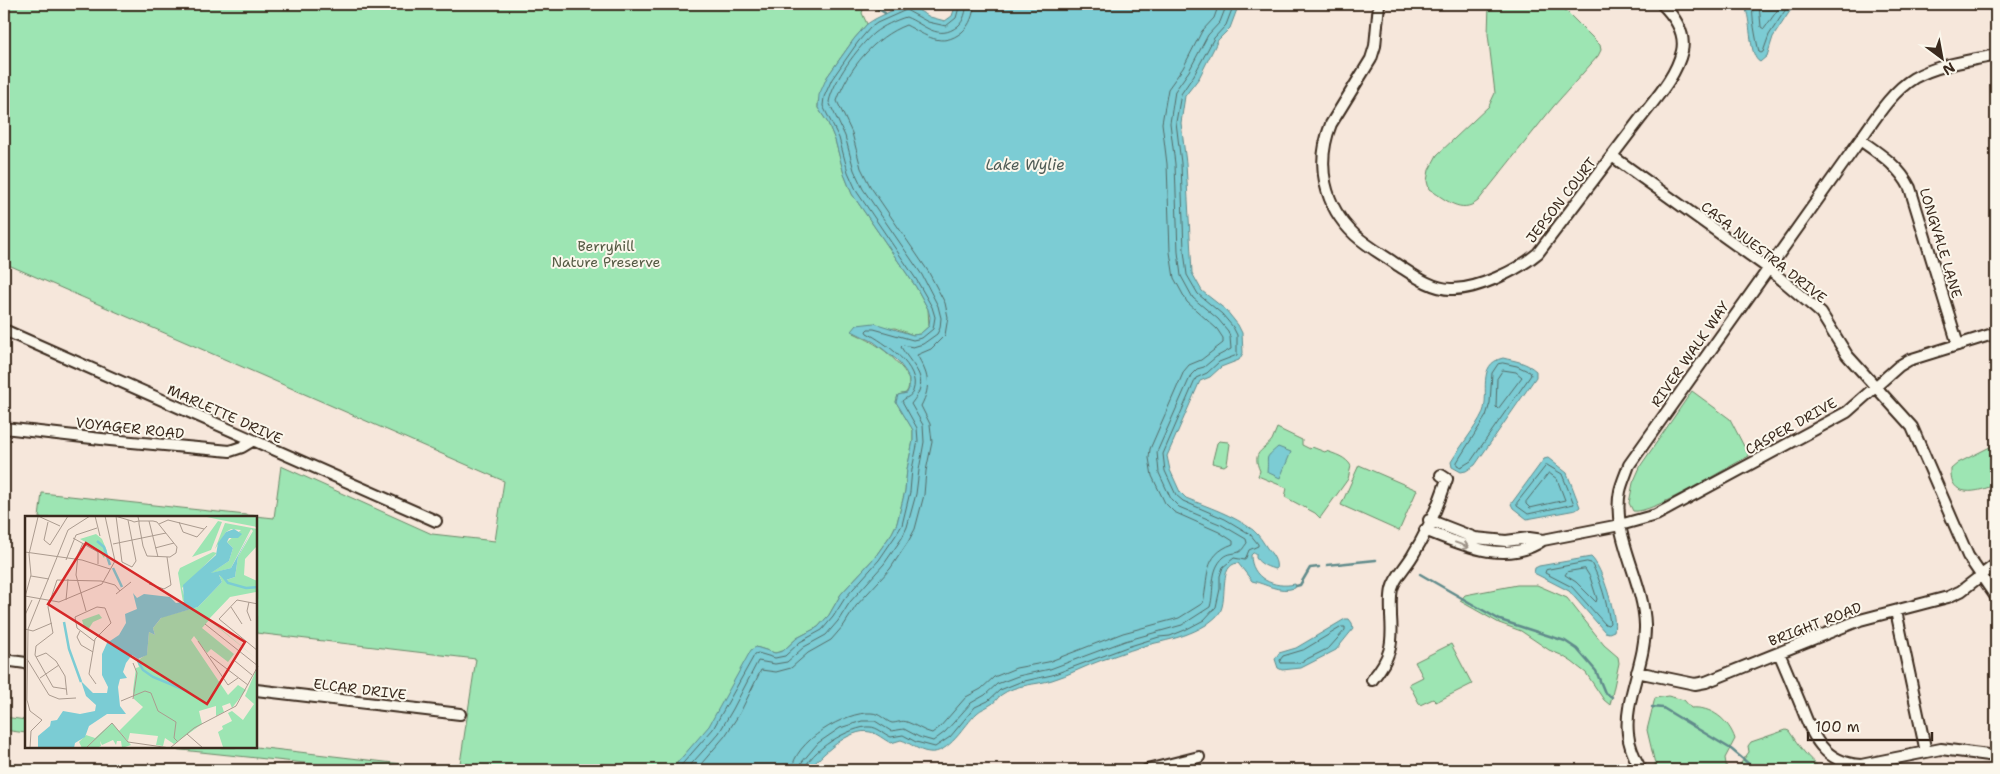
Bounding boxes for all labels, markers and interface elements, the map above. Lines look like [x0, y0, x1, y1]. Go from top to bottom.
north arrow [1918, 32, 1968, 82]
text: N [1939, 58, 1958, 80]
street label: JEPSON COURT [1522, 153, 1600, 246]
water label: Lake Wylie [985, 155, 1065, 175]
street label: LONGVALE LANE [1916, 186, 1966, 300]
street label: CASA NUESTRA DRIVE [1697, 197, 1831, 307]
park label: Berryhill Nature Preserve [552, 237, 661, 271]
street label: RIVER WALK WAY [1647, 297, 1734, 410]
street label: MARLETTE DRIVE [165, 381, 286, 448]
street label: CASPER DRIVE [1742, 393, 1840, 459]
street label: VOYAGER ROAD [75, 413, 185, 443]
inset map [25, 516, 258, 749]
one-way arrow [1454, 541, 1469, 550]
street label: BRIGHT ROAD [1766, 598, 1864, 650]
street label: ELCAR DRIVE [313, 674, 408, 704]
scale bar [1808, 709, 1931, 741]
text: 100 m [1815, 717, 1860, 737]

